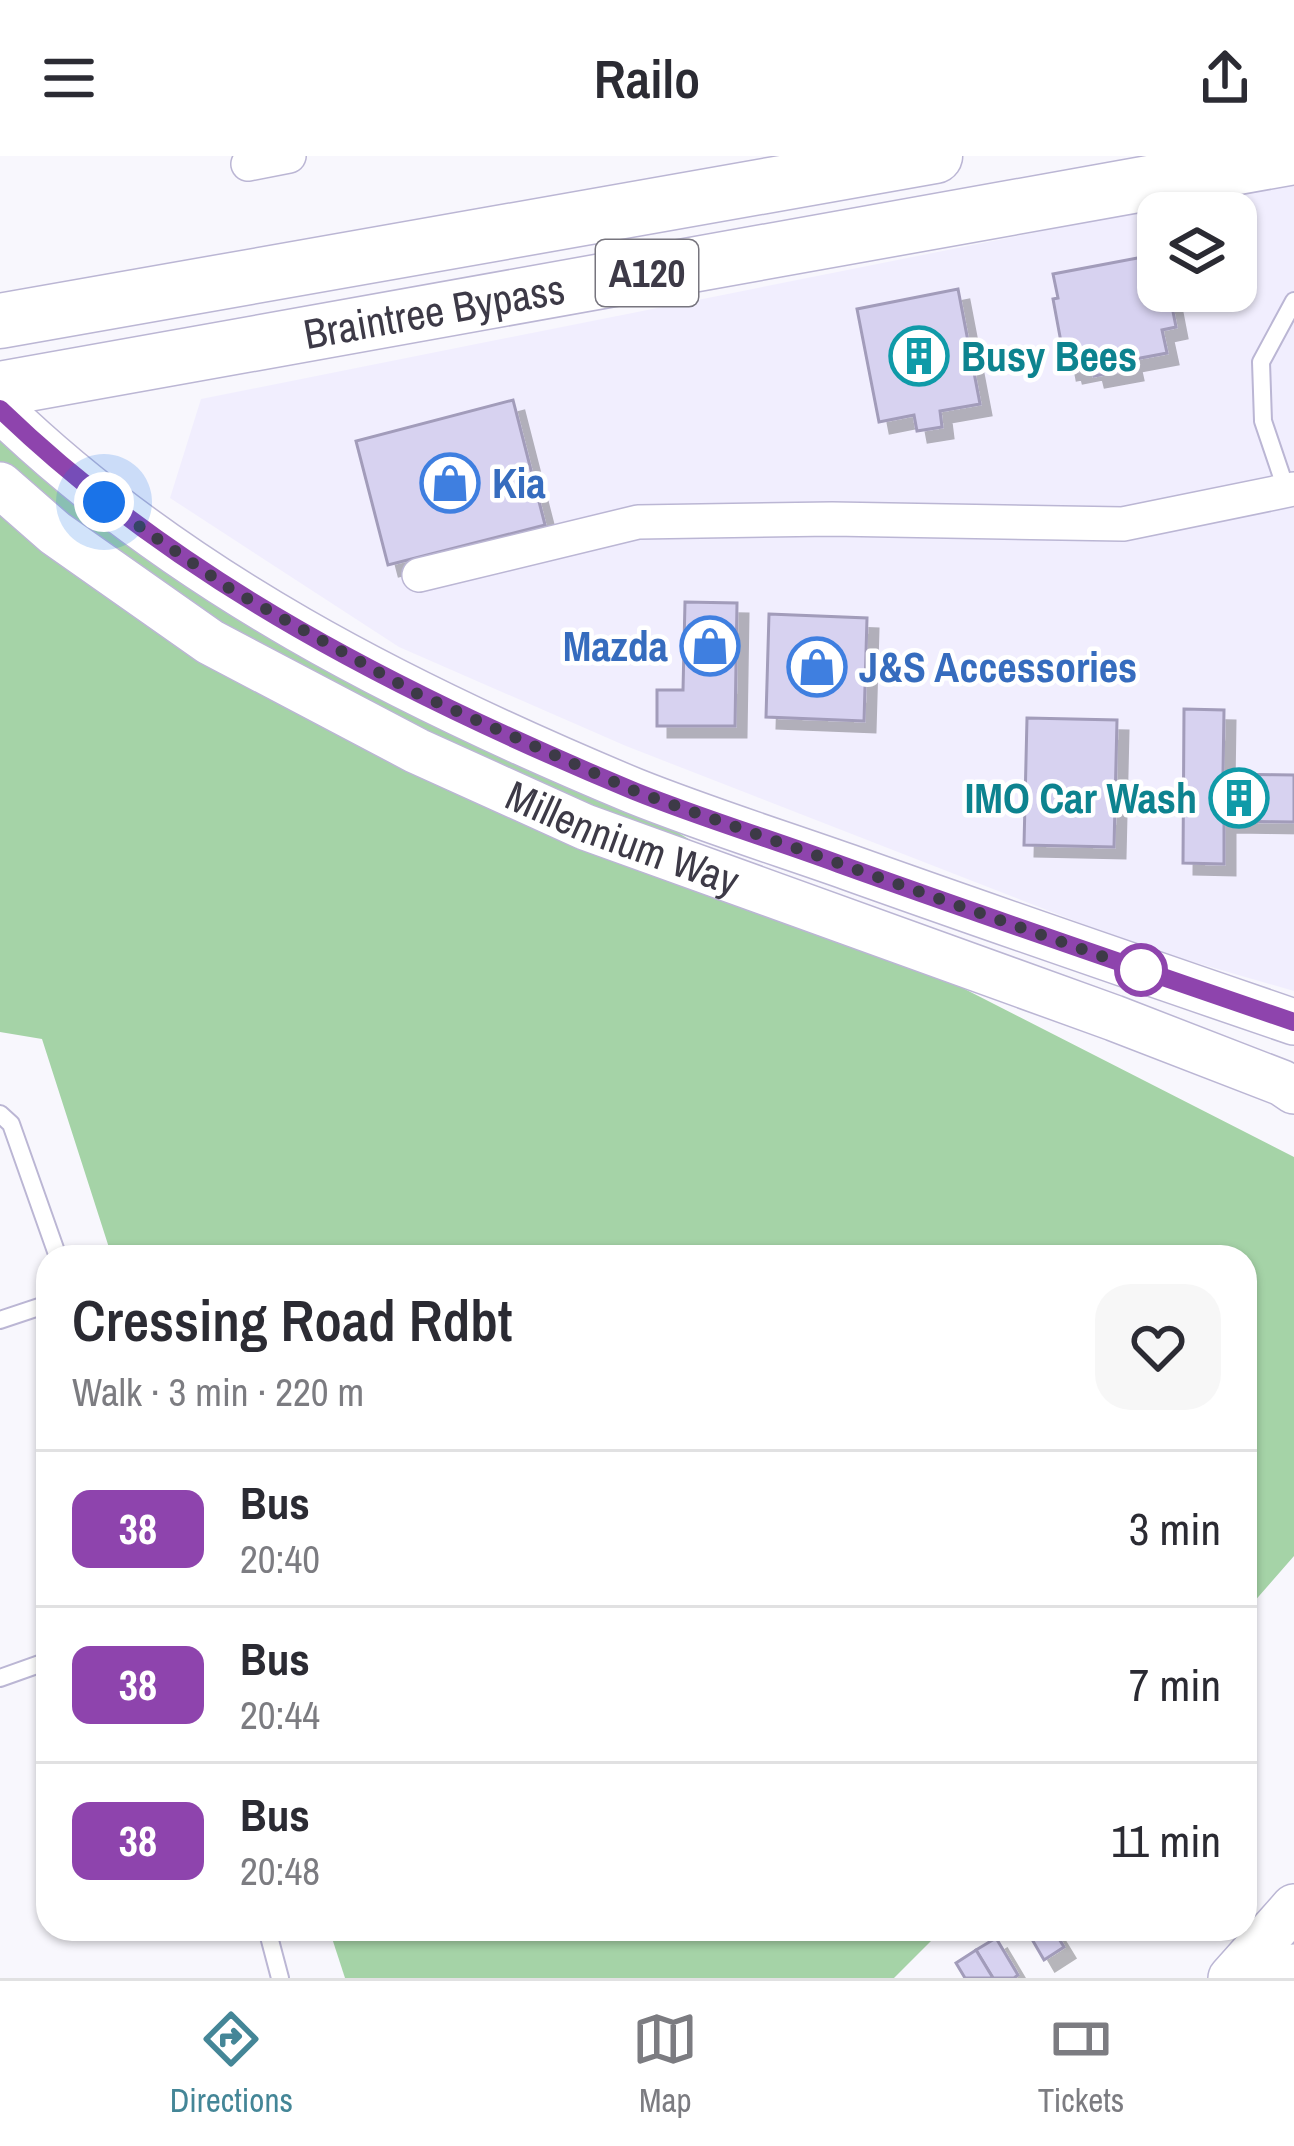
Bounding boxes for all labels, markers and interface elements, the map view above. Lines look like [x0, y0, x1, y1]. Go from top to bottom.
text: Railo [594, 42, 700, 115]
icon: menu [36, 45, 102, 111]
icon: share [1192, 45, 1258, 111]
map controls [1137, 192, 1257, 312]
button: layers [1137, 192, 1257, 312]
road number: A120 [596, 240, 698, 306]
street label: Braintree Bypass [299, 260, 569, 362]
building icon: Busy Bees [888, 325, 950, 387]
place label: Busy Bees [961, 328, 1137, 384]
shop icon: Kia [419, 452, 481, 514]
place label: Kia [492, 455, 546, 511]
your location [74, 472, 134, 532]
shop icon: Mazda [679, 615, 741, 677]
place label: Mazda [563, 618, 668, 674]
shop icon: J&S Accessories [786, 636, 848, 698]
place label: J&S Accessories [859, 639, 1137, 695]
street label: Millennium Way [497, 767, 747, 908]
building icon: IMO Car Wash [1208, 767, 1270, 829]
place label: IMO Car Wash [965, 770, 1197, 826]
unlabelled marker [1116, 945, 1166, 995]
text: Cressing Road Rdbt [72, 1282, 513, 1359]
button: heart [1095, 1284, 1221, 1410]
text: Walk · 3 min · 220 m [72, 1366, 364, 1418]
text: Bus [240, 1472, 310, 1533]
text: 3 min [1129, 1498, 1221, 1559]
text: 38 [119, 1501, 157, 1557]
text: 20:40 [240, 1533, 320, 1585]
text: Bus [240, 1628, 310, 1689]
text: 7 min [1129, 1654, 1221, 1715]
text: 38 [119, 1657, 157, 1713]
text: 20:44 [240, 1689, 320, 1741]
text: Bus [240, 1784, 310, 1845]
text: 11 min [1111, 1810, 1221, 1871]
text: 38 [119, 1813, 157, 1869]
text: 20:48 [240, 1845, 320, 1897]
tab: Directions [170, 2006, 293, 2122]
tab: Map [632, 2006, 698, 2122]
tab: Tickets [1038, 2006, 1124, 2122]

